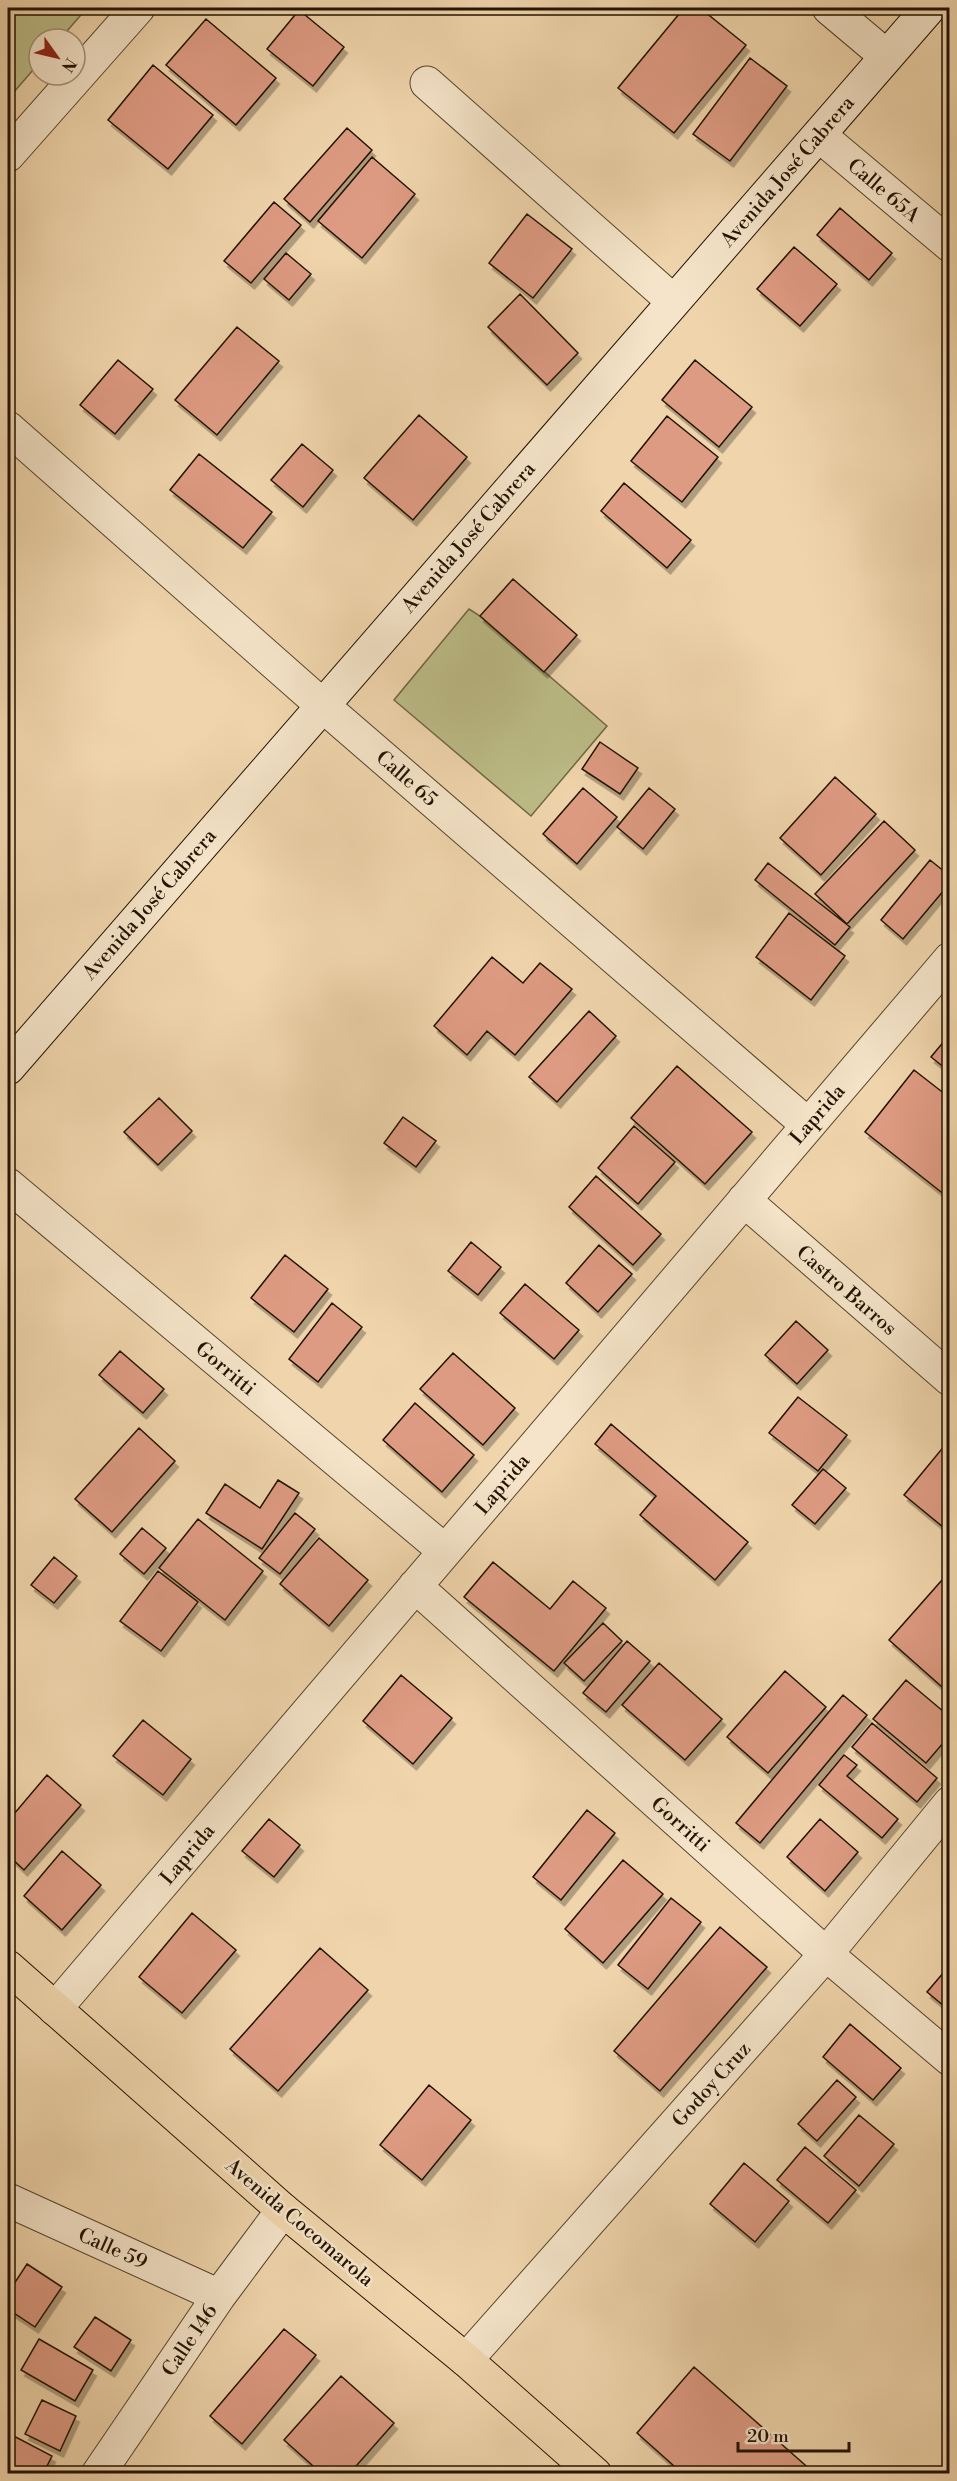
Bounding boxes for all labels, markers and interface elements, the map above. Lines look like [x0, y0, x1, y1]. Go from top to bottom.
north arrow [27, 27, 87, 87]
text: N [57, 54, 80, 76]
street label: Avenida José Cabrera [715, 91, 861, 253]
street label: Calle 65A [842, 154, 925, 229]
street label: Avenida José Cabrera [396, 457, 542, 619]
street label: Calle 65 [370, 746, 442, 813]
street label: Avenida José Cabrera [77, 824, 223, 986]
street label: Laprida [785, 1079, 852, 1150]
street label: Castro Barros [791, 1241, 901, 1342]
street label: Gorritti [190, 1337, 261, 1402]
street label: Laprida [470, 1449, 536, 1521]
street label: Gorritti [645, 1792, 715, 1858]
street label: Laprida [155, 1819, 221, 1891]
street label: Godoy Cruz [667, 2037, 757, 2133]
street label: Avenida Cocomarola [219, 2153, 379, 2293]
street label: Calle 59 [74, 2223, 151, 2276]
street label: Calle 146 [157, 2300, 223, 2382]
scale bar [738, 2415, 849, 2453]
text: 20 m [747, 2425, 789, 2448]

